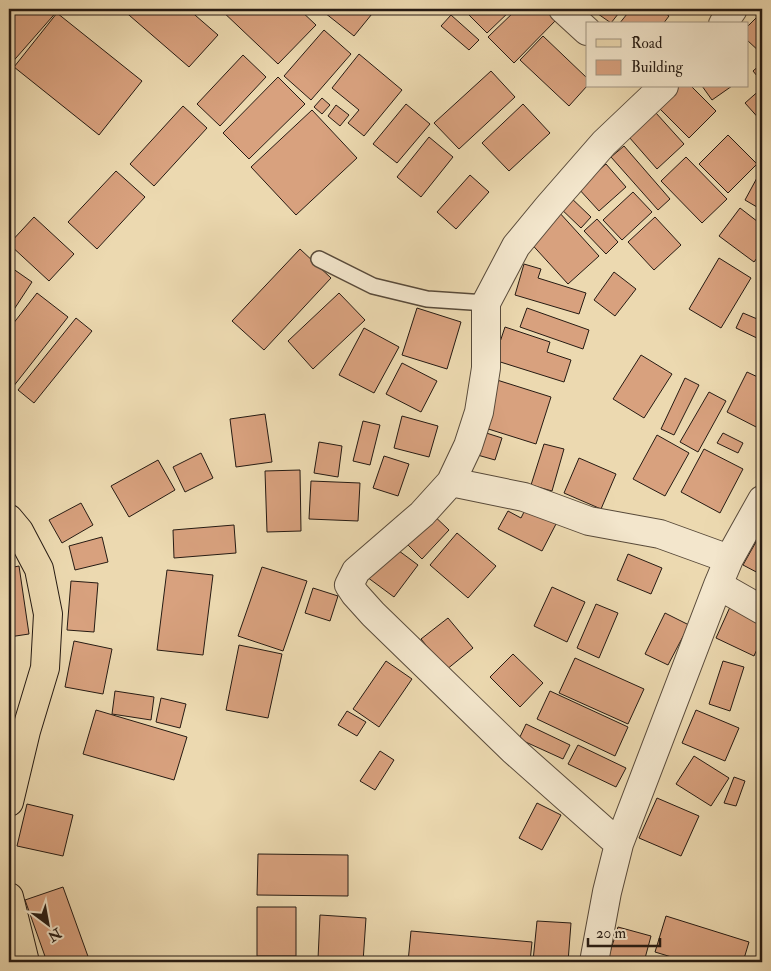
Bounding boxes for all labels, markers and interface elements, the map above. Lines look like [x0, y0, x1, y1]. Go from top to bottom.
legend [586, 22, 748, 88]
text: Road [631, 34, 663, 53]
text: Building [631, 58, 683, 77]
north arrow [22, 898, 72, 948]
scale bar [588, 916, 661, 948]
text: N [44, 924, 65, 945]
text: 20 m [596, 924, 626, 943]

